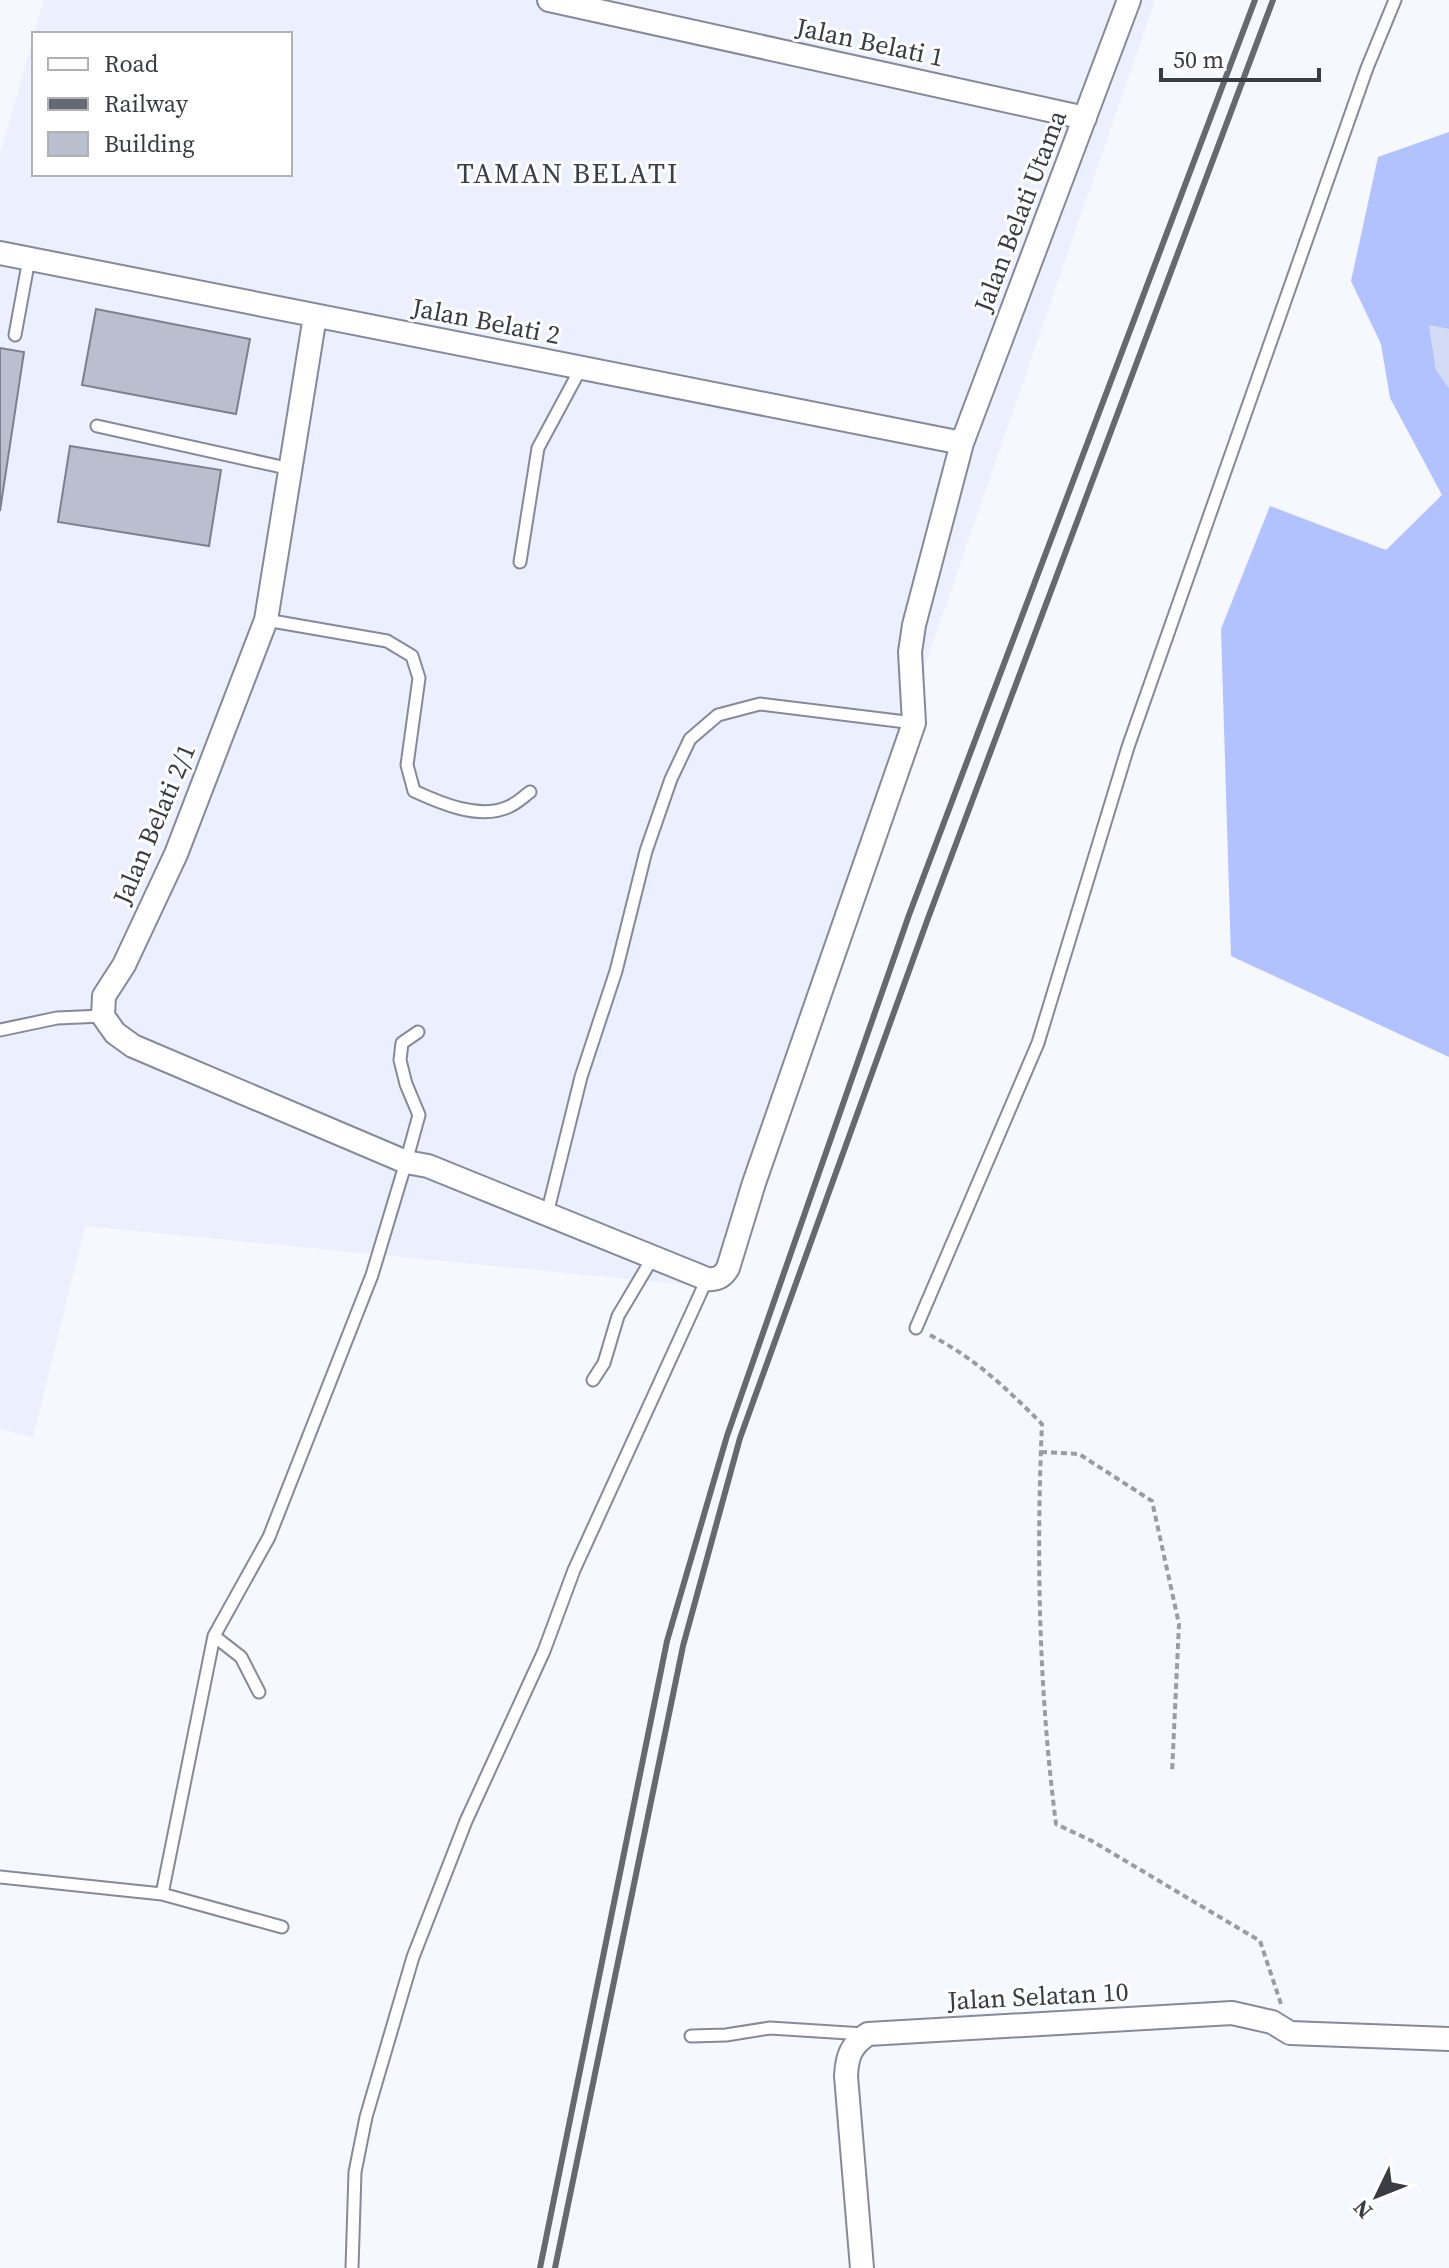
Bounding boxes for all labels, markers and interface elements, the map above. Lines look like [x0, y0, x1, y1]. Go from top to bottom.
street label: Jalan Belati 1 [792, 9, 947, 75]
legend [32, 32, 292, 176]
scale bar [1161, 32, 1319, 82]
text: 50 m [1173, 43, 1224, 76]
text: Road [104, 47, 159, 80]
text: Railway [104, 87, 189, 120]
street label: Jalan Belati Utama [965, 104, 1075, 318]
text: Building [104, 127, 195, 160]
district label: TAMAN BELATI [457, 154, 679, 192]
street label: Jalan Belati 2 [408, 289, 563, 353]
street label: Jalan Belati 2/1 [104, 738, 204, 911]
street label: Jalan Selatan 10 [946, 1973, 1129, 2019]
north arrow [1337, 2156, 1417, 2236]
text: N [1346, 2194, 1379, 2226]

